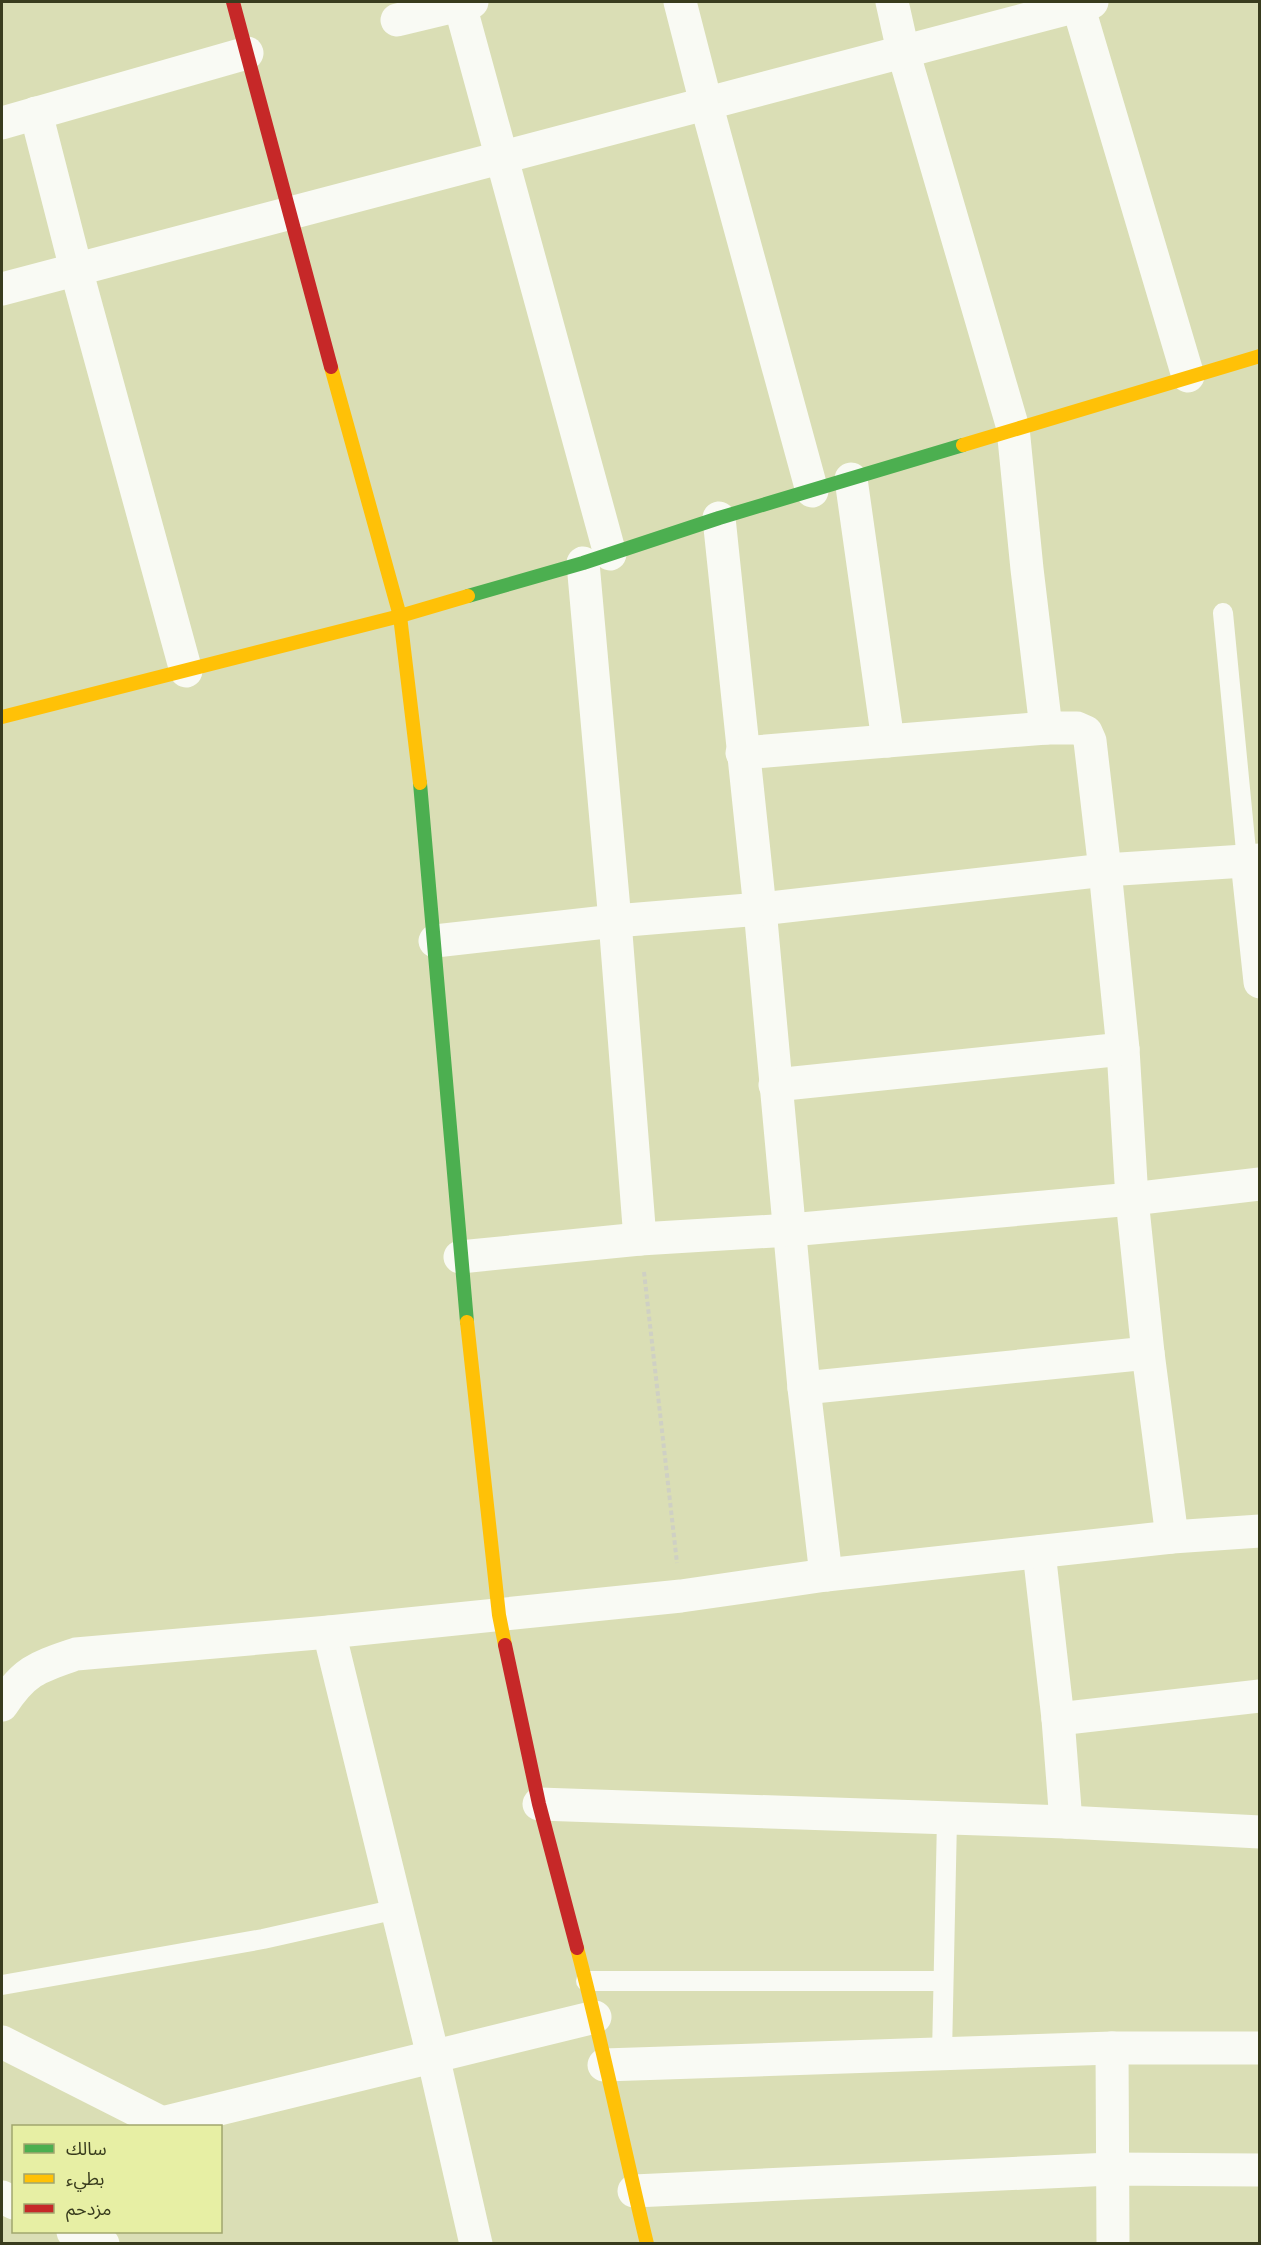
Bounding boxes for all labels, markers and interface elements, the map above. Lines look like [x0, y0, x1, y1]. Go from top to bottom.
legend [12, 2125, 222, 2233]
text: سالك [66, 2136, 107, 2160]
text: بطيء [66, 2166, 104, 2192]
text: مزدحم [66, 2196, 111, 2222]

